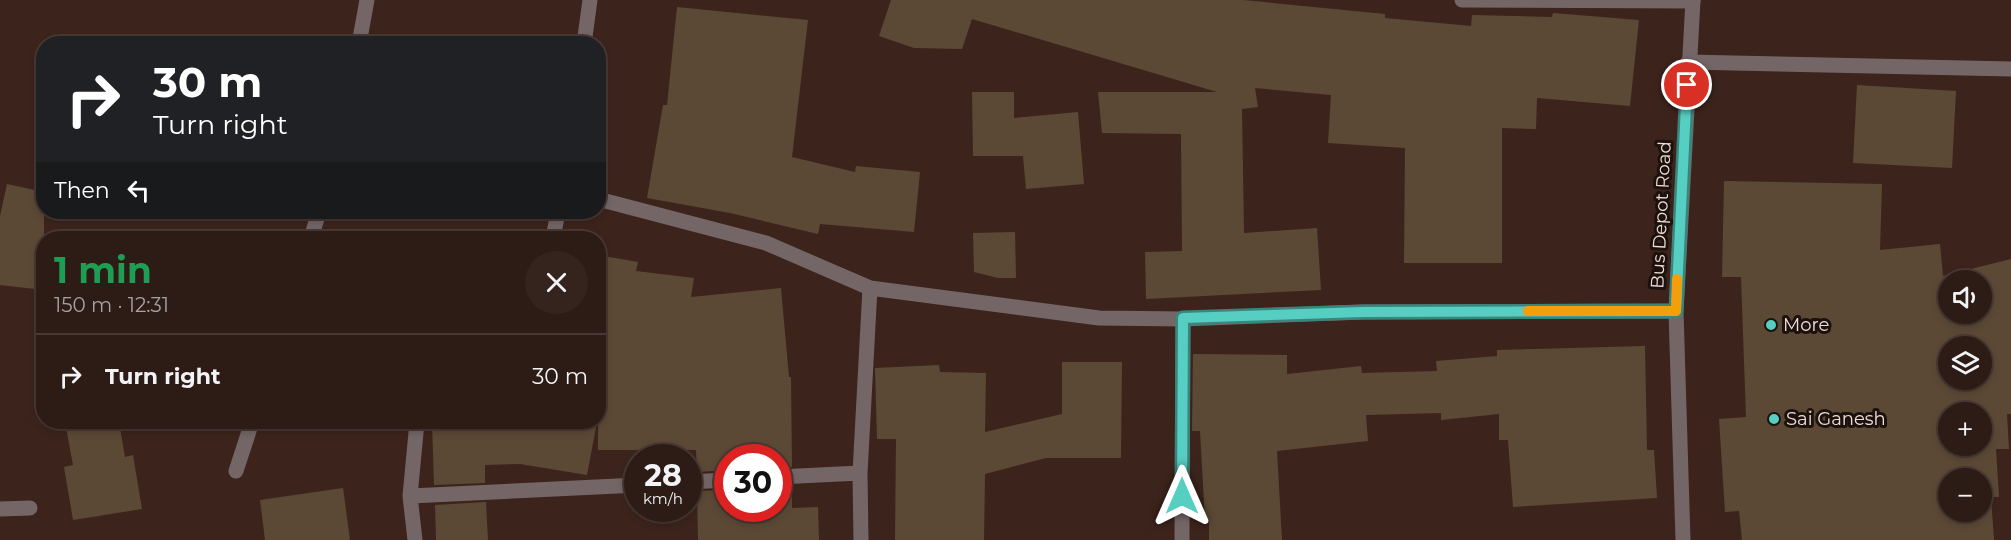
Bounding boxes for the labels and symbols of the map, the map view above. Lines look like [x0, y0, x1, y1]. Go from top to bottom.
pin [1661, 59, 1712, 110]
street label: Bus Depot Road [1646, 141, 1676, 289]
place label: More [1783, 314, 1829, 336]
marker: More [1764, 318, 1778, 332]
place label: Sai Ganesh [1786, 408, 1886, 430]
marker: Sai Ganesh [1767, 412, 1781, 426]
speed limit sign: 30 [714, 444, 792, 522]
position arrow [1150, 464, 1214, 528]

